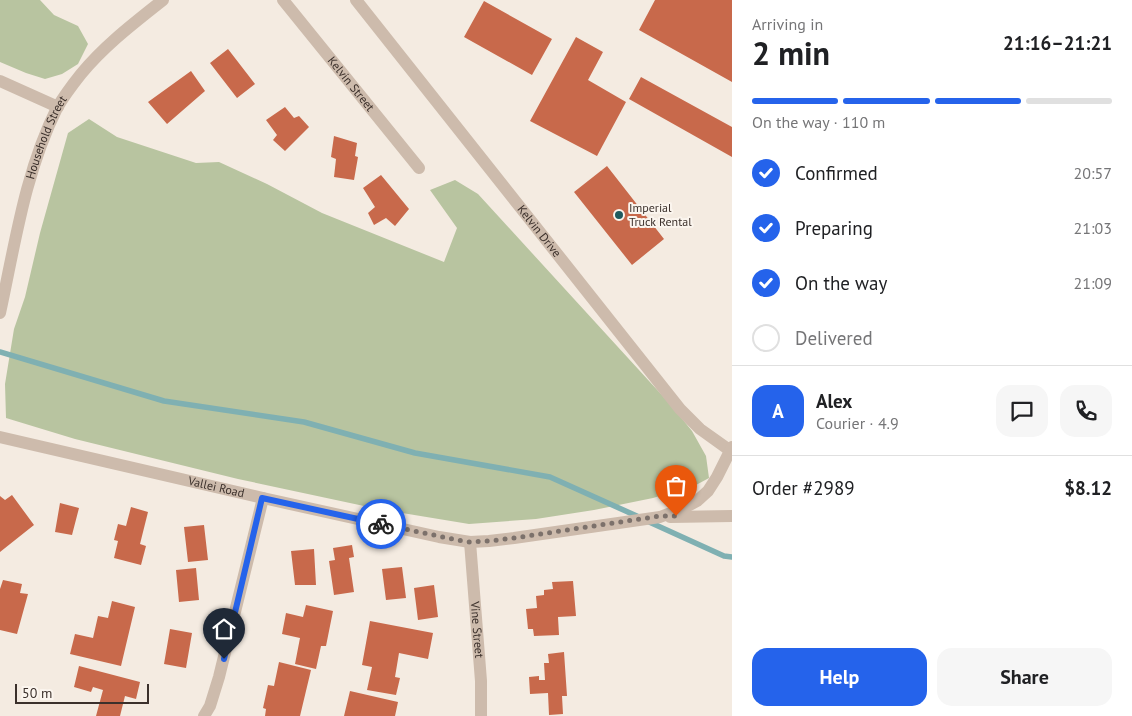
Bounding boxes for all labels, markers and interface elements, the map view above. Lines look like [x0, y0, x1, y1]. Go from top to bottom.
text: Arriving in [752, 14, 823, 34]
text: 21:16–21:21 [1003, 31, 1112, 55]
text: 2 min [752, 32, 830, 74]
street label: Kelvin Street [325, 53, 378, 114]
street label: Household Street [22, 93, 70, 181]
text: On the way · 110 m [752, 112, 885, 132]
icon: check [752, 159, 780, 187]
text: Confirmed [795, 161, 878, 185]
text: 20:57 [1074, 163, 1112, 183]
place label: Imperial Truck Rental [629, 200, 692, 229]
street label: Kelvin Drive [514, 202, 565, 260]
marker: Imperial Truck Rental [613, 209, 625, 221]
icon: check [752, 214, 780, 242]
text: Preparing [795, 216, 873, 240]
text: 21:03 [1074, 218, 1112, 238]
icon: check [752, 269, 780, 297]
text: On the way [795, 271, 887, 295]
text: 21:09 [1074, 273, 1112, 293]
text: Delivered [795, 326, 873, 350]
button: chat [996, 385, 1048, 437]
button: phone [1060, 385, 1112, 437]
text: Alex [816, 389, 852, 413]
text: A [772, 399, 784, 423]
text: Courier · 4.9 [816, 413, 899, 433]
pin [655, 465, 697, 516]
icon: bag [662, 472, 690, 500]
street label: Vallei Road [186, 473, 246, 500]
text: Order #2989 [752, 476, 855, 500]
text: $8.12 [1064, 476, 1112, 500]
courier [356, 499, 406, 549]
icon: bike [367, 510, 395, 538]
street label: Vine Street [468, 600, 487, 659]
pin [203, 608, 245, 659]
icon: home [210, 615, 238, 643]
button: Help [752, 648, 927, 706]
button: Share [937, 648, 1112, 706]
scale bar [15, 681, 149, 704]
text: 50 m [22, 684, 52, 702]

